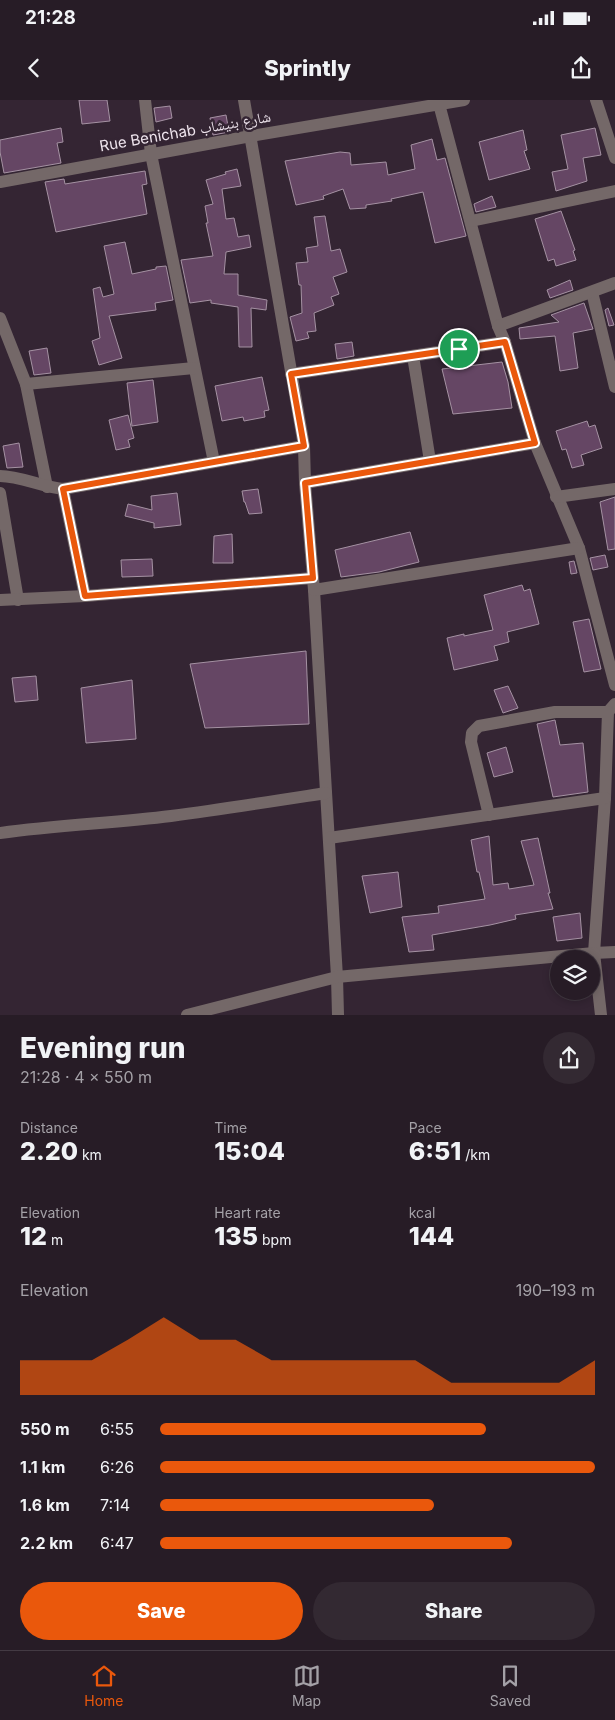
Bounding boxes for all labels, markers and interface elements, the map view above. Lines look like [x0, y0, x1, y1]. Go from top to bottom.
text: 21:28 [25, 6, 76, 29]
icon: back [20, 54, 48, 82]
icon: share [567, 54, 595, 82]
text: Sprintly [264, 55, 351, 81]
street label: Rue Benichab شارع بنيشاب [98, 107, 273, 156]
pin [438, 328, 480, 370]
icon: arrive [445, 335, 473, 363]
map controls [550, 950, 600, 1000]
button: layers [550, 950, 600, 1000]
text: Evening run [20, 1031, 186, 1065]
button: share [543, 1032, 595, 1084]
text: 21:28 · 4 × 550 m [20, 1067, 152, 1087]
text: Distance [20, 1119, 78, 1136]
text: Time [214, 1119, 247, 1136]
text: Pace [409, 1119, 442, 1136]
text: 2.20 [20, 1136, 78, 1166]
text: 15:04 [214, 1136, 285, 1166]
text: 6:51 [409, 1136, 461, 1166]
text: km [78, 1146, 102, 1163]
text: /km [461, 1146, 490, 1163]
text: Elevation [20, 1204, 80, 1221]
text: Heart rate [214, 1204, 281, 1221]
text: kcal [409, 1204, 435, 1221]
text: 12 [20, 1221, 47, 1251]
text: 135 [214, 1221, 258, 1251]
text: 144 [409, 1221, 454, 1251]
text: m [47, 1231, 63, 1248]
text: bpm [258, 1231, 291, 1248]
text: Elevation [20, 1280, 89, 1300]
text: 190–193 m [516, 1280, 595, 1300]
text: 550 m [20, 1419, 70, 1439]
text: 6:55 [100, 1419, 134, 1439]
text: 1.1 km [20, 1457, 65, 1477]
text: 6:26 [100, 1457, 134, 1477]
text: 1.6 km [20, 1495, 70, 1515]
text: 7:14 [100, 1495, 130, 1515]
text: 2.2 km [20, 1533, 73, 1553]
text: 6:47 [100, 1533, 134, 1553]
button: Save [20, 1582, 303, 1640]
button: Share [313, 1582, 595, 1640]
tab: Home [84, 1662, 124, 1709]
tab: Map [292, 1662, 321, 1709]
tab: Saved [490, 1662, 531, 1709]

